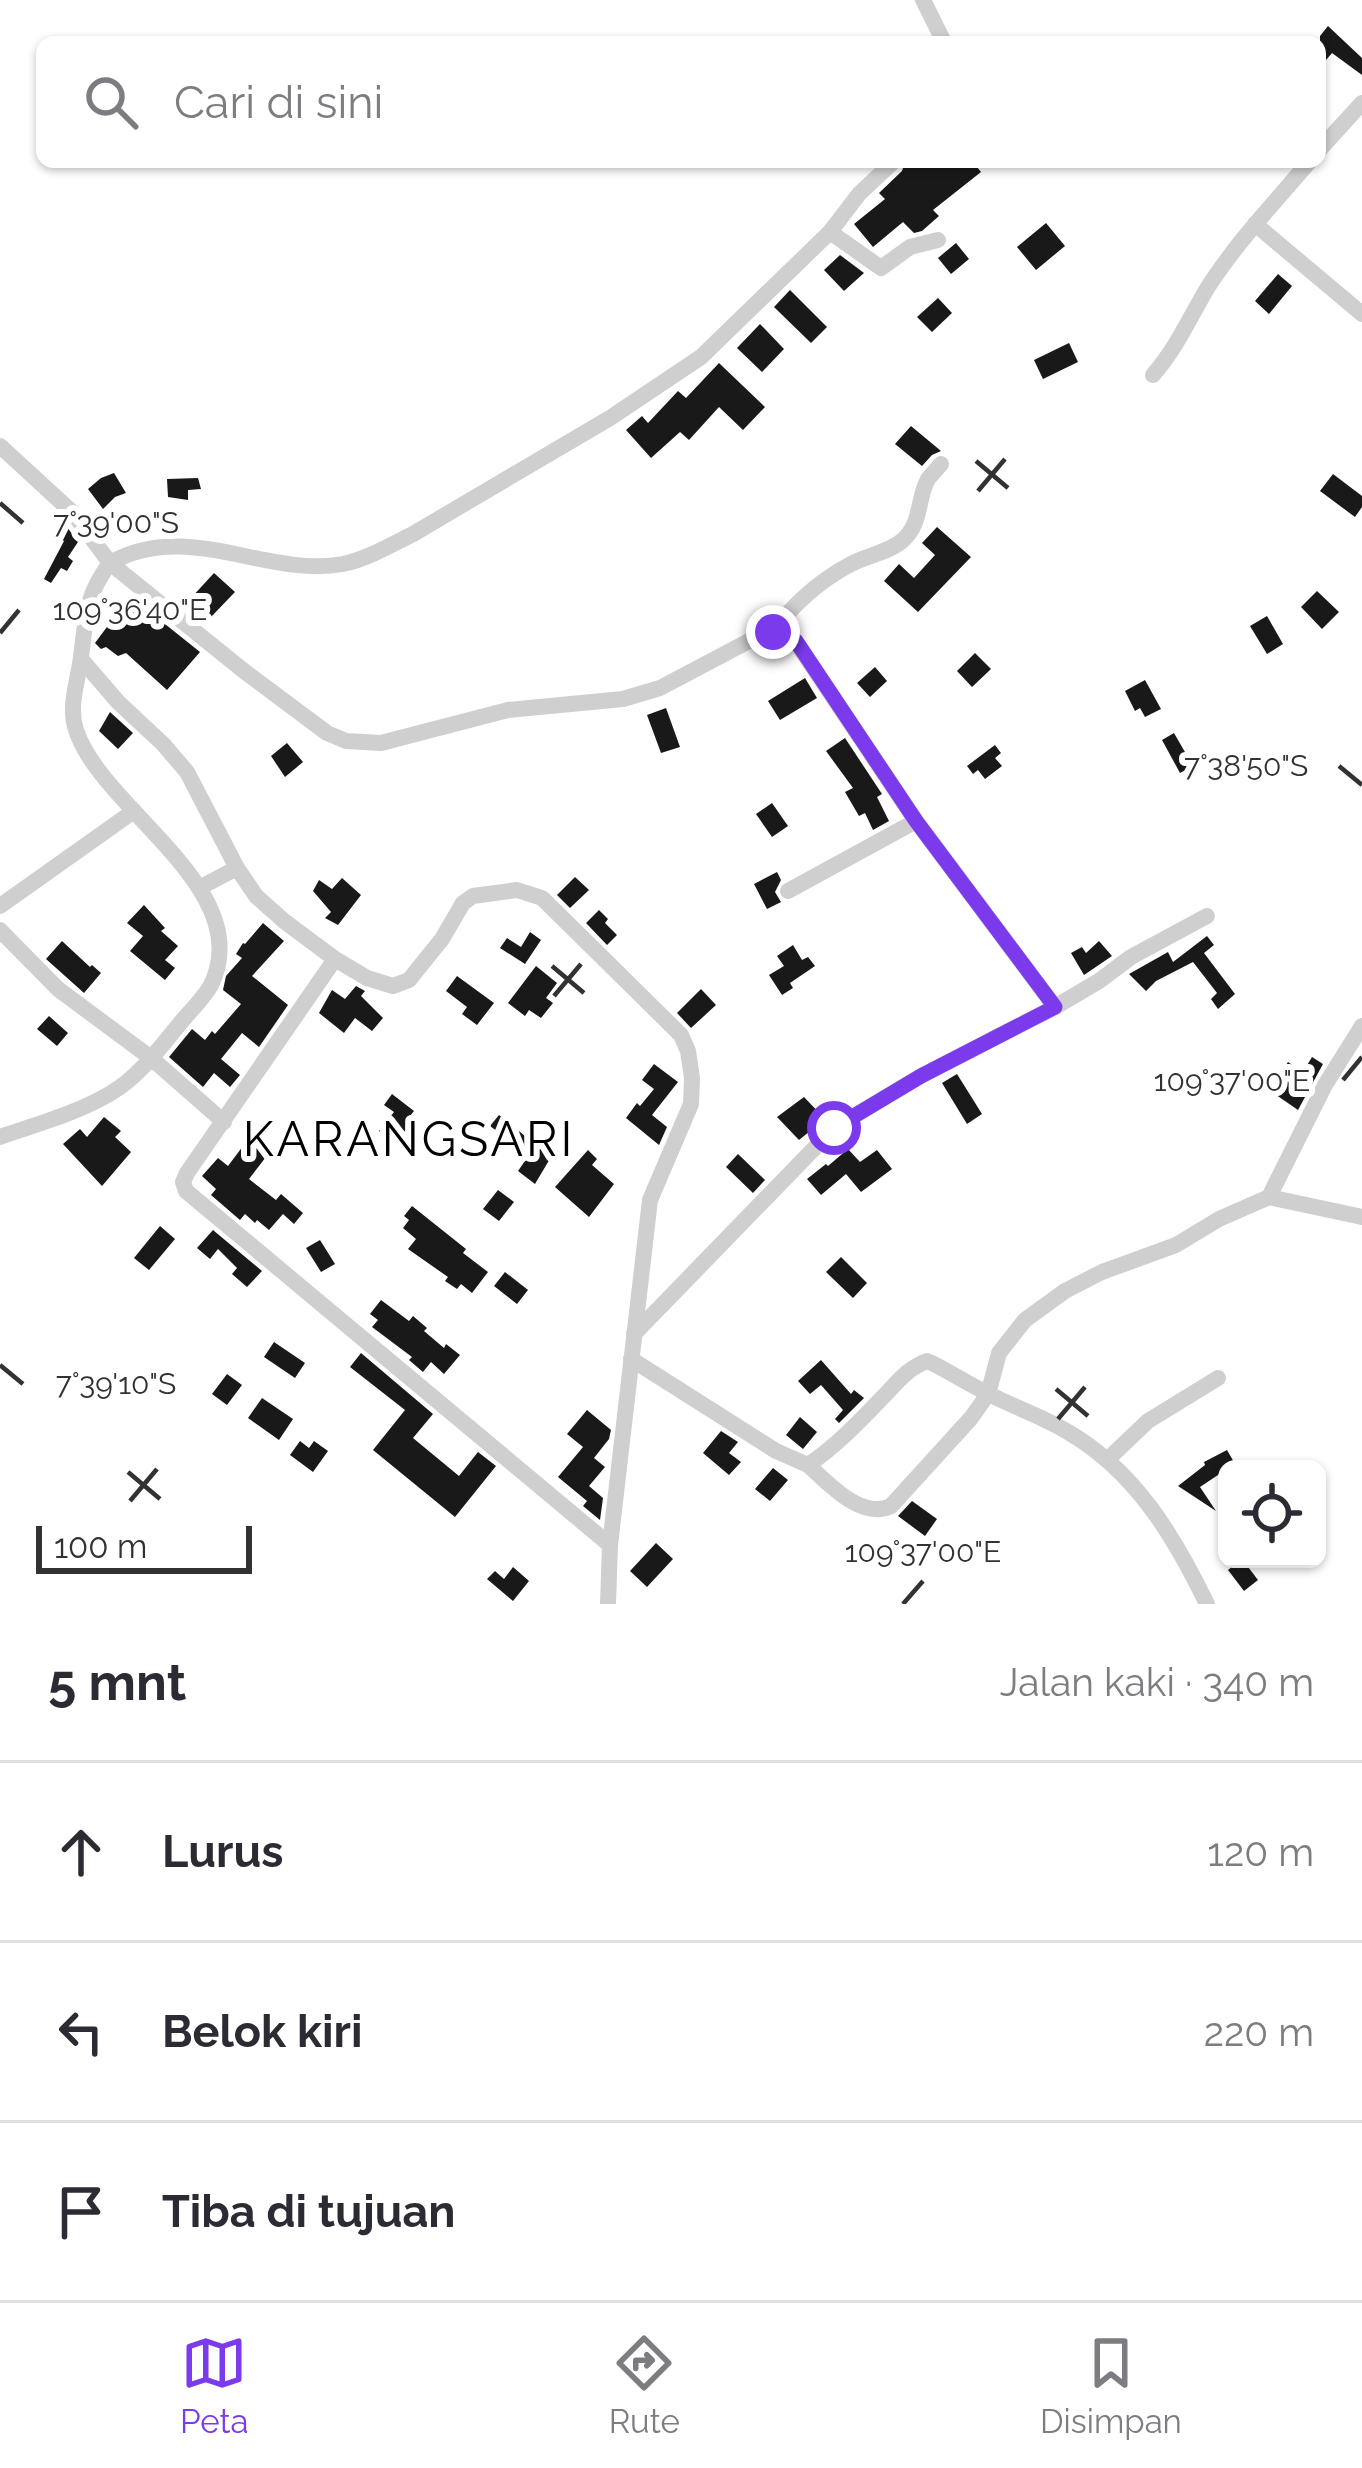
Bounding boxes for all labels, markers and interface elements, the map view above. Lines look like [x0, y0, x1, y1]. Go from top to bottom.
search box [36, 36, 1326, 168]
icon: search [78, 69, 144, 135]
text: Cari di sini [174, 76, 383, 129]
text: 7°39'00"S [53, 505, 179, 540]
text: 109°36'40"E [53, 592, 207, 627]
route end [746, 605, 800, 659]
text: 7°38'50"S [1184, 748, 1308, 783]
text: 109°37'00"E [1154, 1063, 1310, 1098]
route start [807, 1101, 861, 1155]
district label: KARANGSARI [243, 1111, 575, 1167]
text: 7°39'10"S [56, 1366, 176, 1401]
map controls [1218, 1460, 1326, 1568]
button: locate [1218, 1460, 1326, 1568]
scale bar [36, 1520, 252, 1573]
text: 100 m [54, 1527, 147, 1566]
text: 109°37'00"E [845, 1534, 1001, 1569]
text: 5 mnt [48, 1652, 186, 1712]
text: Jalan kaki · 340 m [1000, 1659, 1314, 1705]
icon: ahead [48, 1819, 114, 1885]
text: Lurus [162, 1825, 284, 1878]
text: 120 m [1207, 1829, 1314, 1875]
icon: left [48, 1999, 114, 2065]
text: Belok kiri [162, 2005, 362, 2058]
text: 220 m [1204, 2009, 1314, 2055]
icon: arrive [48, 2179, 114, 2245]
text: Tiba di tujuan [162, 2185, 455, 2238]
tab: Peta [180, 2330, 249, 2441]
tab: Rute [609, 2330, 680, 2441]
tab: Disimpan [1040, 2330, 1182, 2441]

